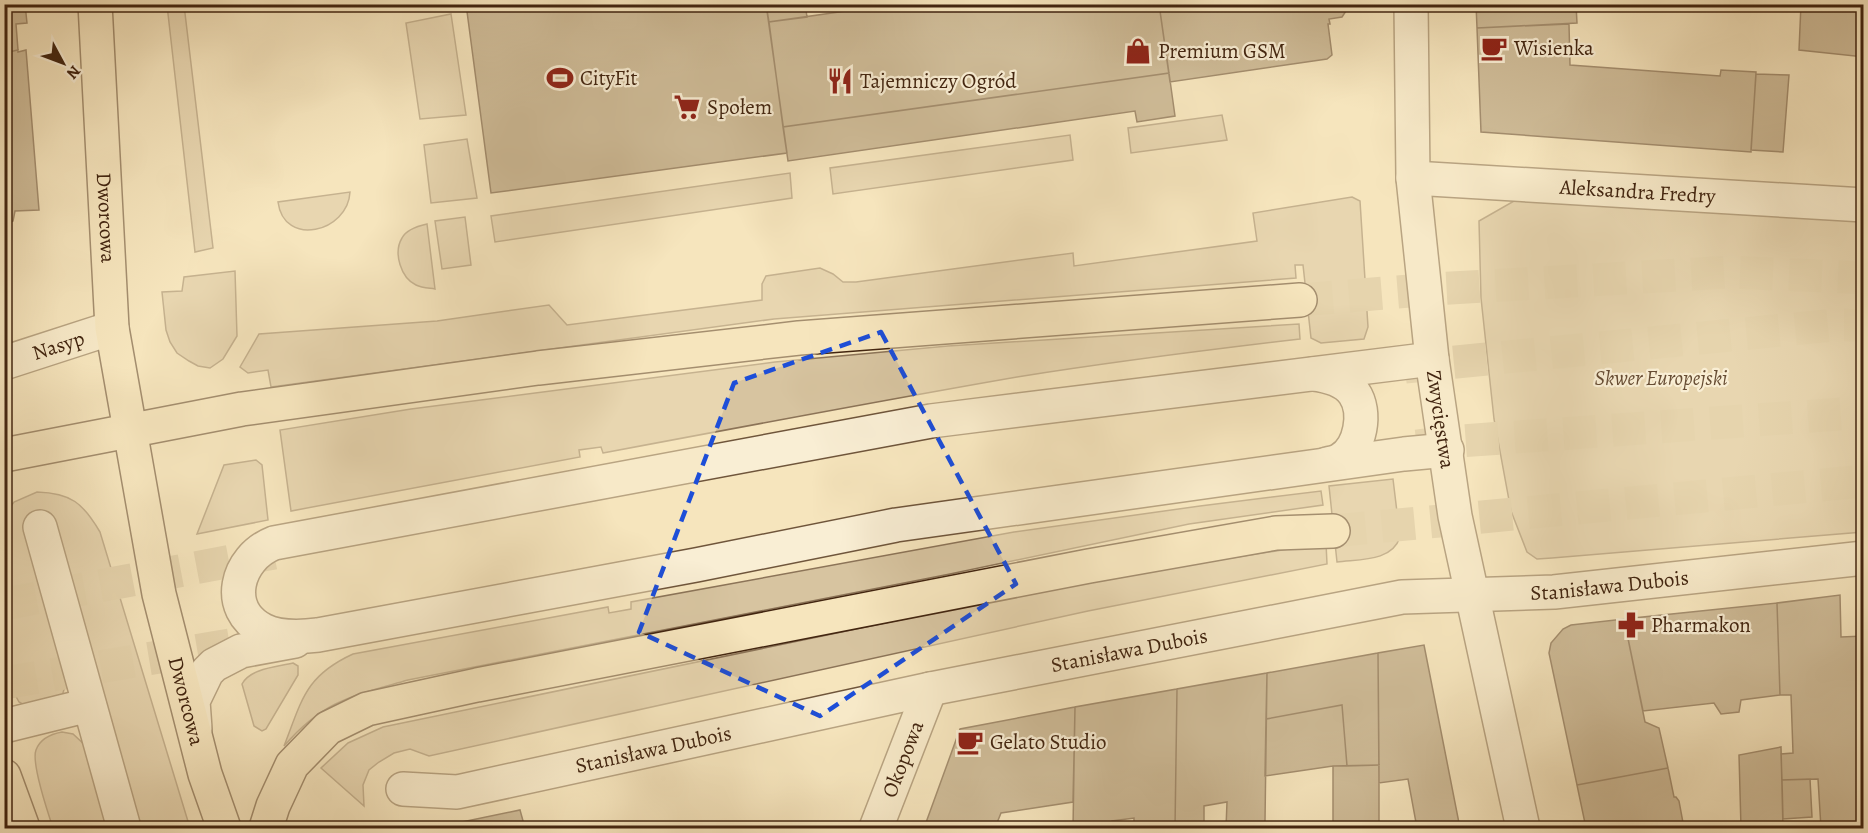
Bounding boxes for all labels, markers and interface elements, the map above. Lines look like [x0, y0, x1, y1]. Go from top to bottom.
north arrow [33, 33, 93, 93]
cafe icon: Wisienka [1479, 33, 1509, 63]
place label: Wisienka [1513, 34, 1594, 62]
shop icon: Premium GSM [1123, 36, 1153, 66]
place label: Premium GSM [1158, 37, 1286, 65]
text: N [61, 61, 86, 84]
sports icon: CityFit [545, 63, 575, 93]
place label: CityFit [580, 64, 638, 92]
restaurant icon: Tajemniczy Ogród [825, 66, 855, 96]
place label: Tajemniczy Ogród [860, 67, 1017, 95]
supermarket icon: Społem [672, 92, 702, 122]
place label: Społem [707, 93, 772, 121]
street label: Dworcowa [90, 172, 123, 264]
street label: Aleksandra Fredry [1558, 173, 1717, 210]
street label: Nasyp [29, 324, 88, 367]
park label: Skwer Europejski [1594, 364, 1728, 392]
street label: Zwycięstwa [1420, 368, 1462, 471]
street label: Stanisława Dubois [1530, 563, 1690, 607]
pharmacy icon: Pharmakon [1616, 610, 1646, 640]
place label: Pharmakon [1651, 611, 1751, 639]
street label: Stanisława Dubois [1048, 621, 1210, 679]
street label: Dworcowa [162, 654, 211, 749]
street label: Okopowa [875, 716, 931, 802]
street label: Stanisława Dubois [573, 719, 734, 780]
cafe icon: Gelato Studio [955, 727, 985, 757]
place label: Gelato Studio [990, 728, 1107, 756]

